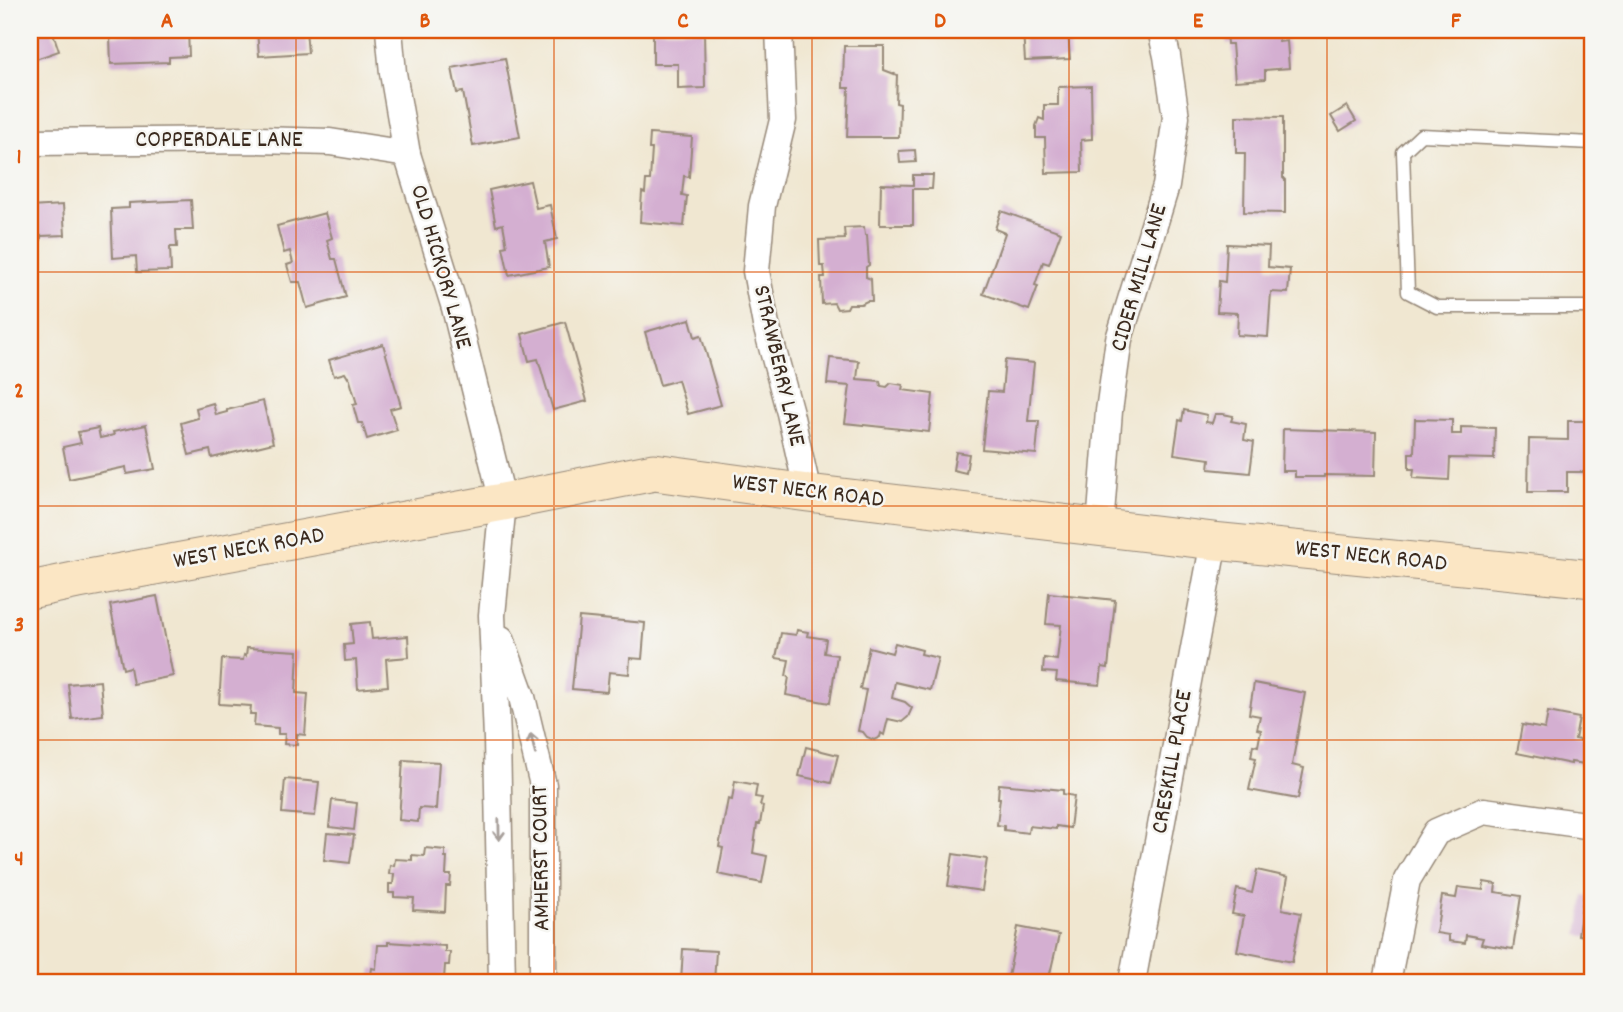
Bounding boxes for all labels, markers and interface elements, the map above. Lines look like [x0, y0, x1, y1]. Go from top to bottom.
text: A [161, 6, 173, 39]
text: B [420, 6, 431, 39]
text: C [677, 6, 689, 39]
text: D [934, 6, 946, 39]
text: E [1193, 6, 1204, 39]
text: F [1451, 6, 1462, 39]
street label: COPPERDALE LANE [135, 124, 303, 158]
text: 1 [16, 142, 22, 175]
street label: OLD HICKORY LANE [400, 181, 480, 353]
street label: CIDER MILL LANE [1103, 200, 1177, 356]
street label: STRAWBERRY LANE [743, 282, 813, 450]
text: 2 [14, 376, 24, 409]
street label: WEST NECK ROAD [730, 466, 886, 518]
street label: WEST NECK ROAD [171, 519, 327, 579]
street label: WEST NECK ROAD [1293, 532, 1449, 582]
text: 3 [14, 610, 24, 643]
street label: CRESKILL PLACE [1144, 687, 1202, 836]
one-way arrow [526, 733, 539, 756]
street label: AMHERST COURT [524, 784, 560, 931]
one-way arrow [492, 818, 506, 841]
text: 4 [14, 844, 24, 877]

